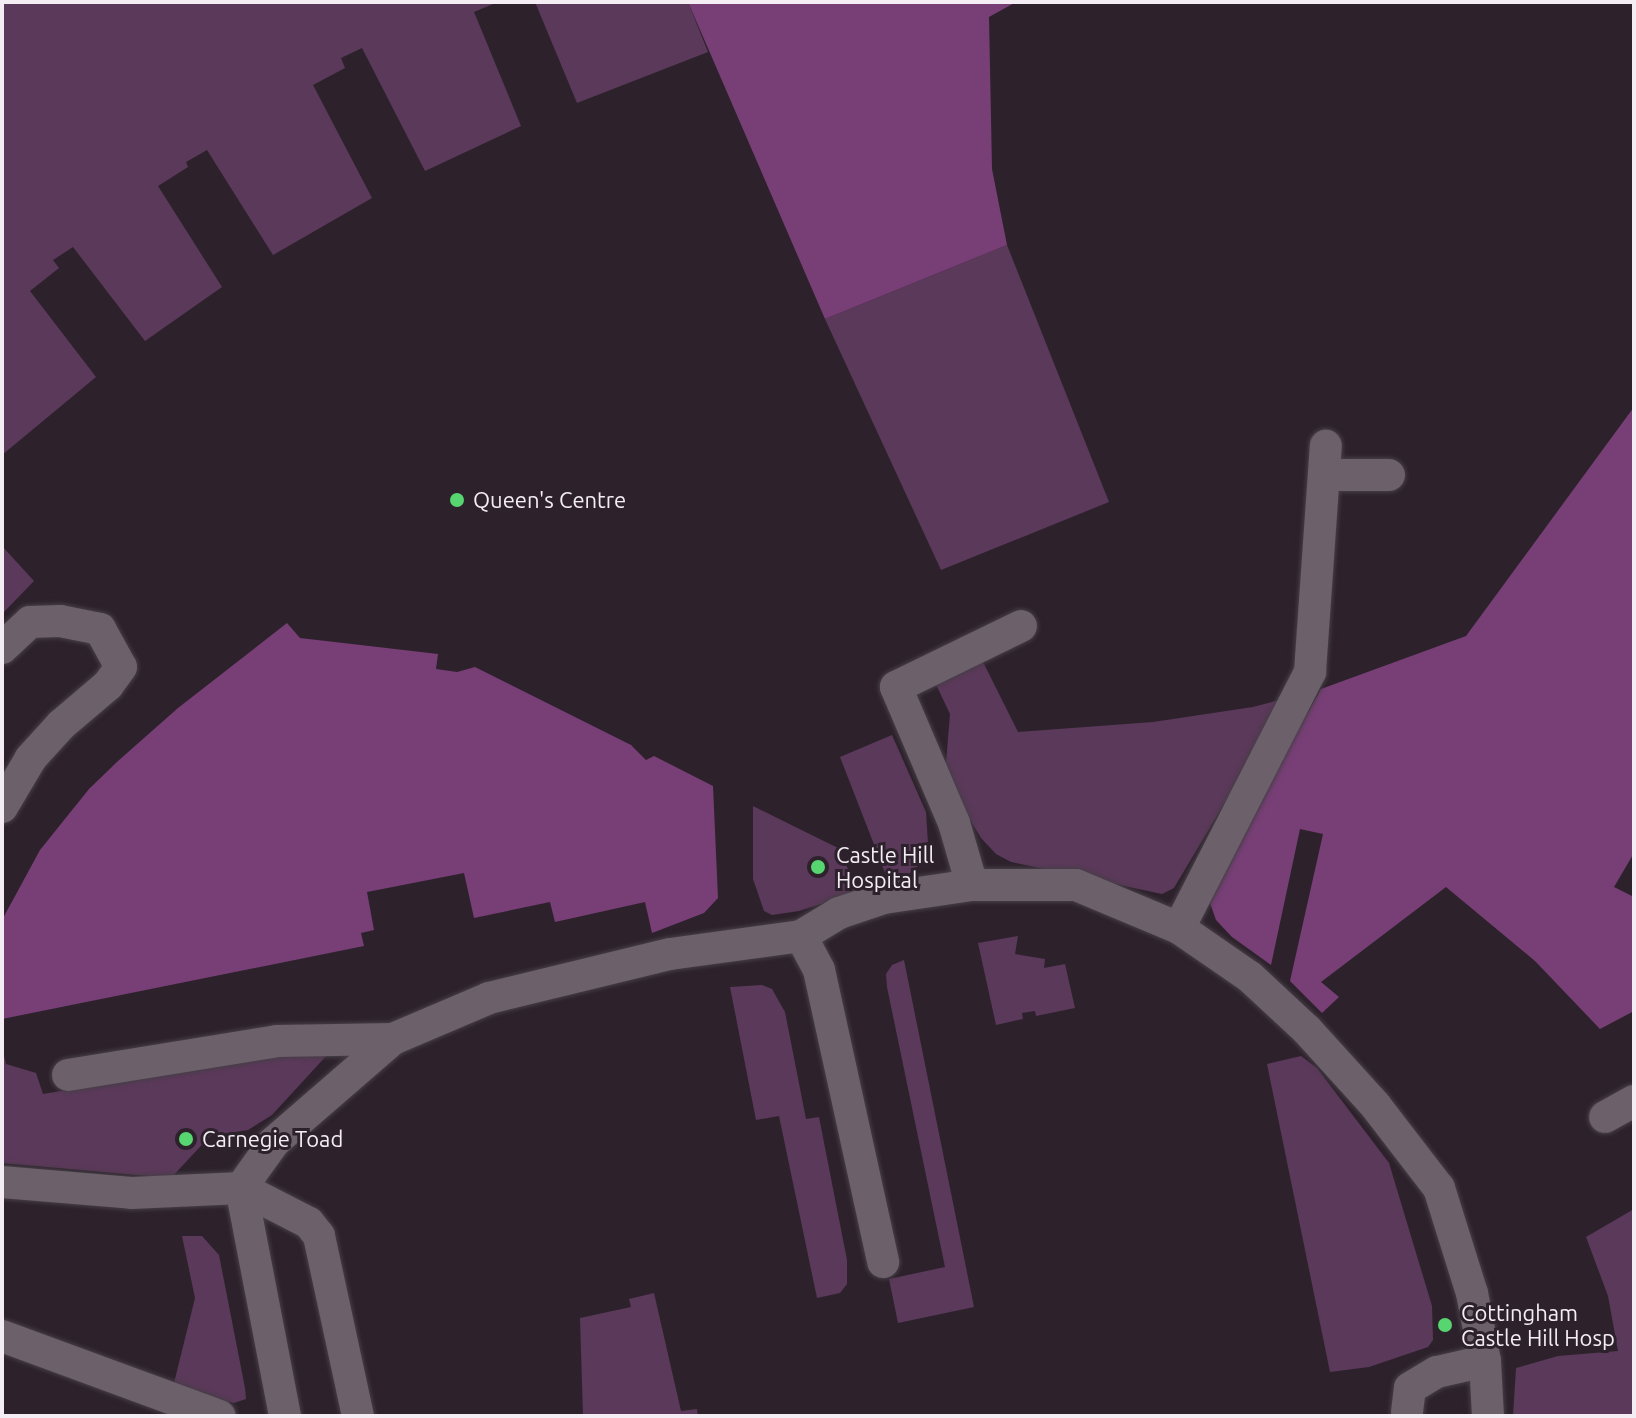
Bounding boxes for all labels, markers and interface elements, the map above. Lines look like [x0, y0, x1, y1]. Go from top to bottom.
place label: Queen's Centre [473, 487, 626, 513]
marker: Queen's Centre [448, 491, 466, 509]
place label: Castle Hill Hospital [836, 841, 934, 892]
marker: Castle Hill Hospital [807, 856, 829, 878]
place label: Carnegie Toad [202, 1126, 343, 1152]
marker: Carnegie Toad [177, 1130, 195, 1148]
place label: Cottingham Castle Hill Hosp [1461, 1299, 1615, 1350]
marker: Cottingham Castle Hill Hosp [1436, 1316, 1454, 1334]

